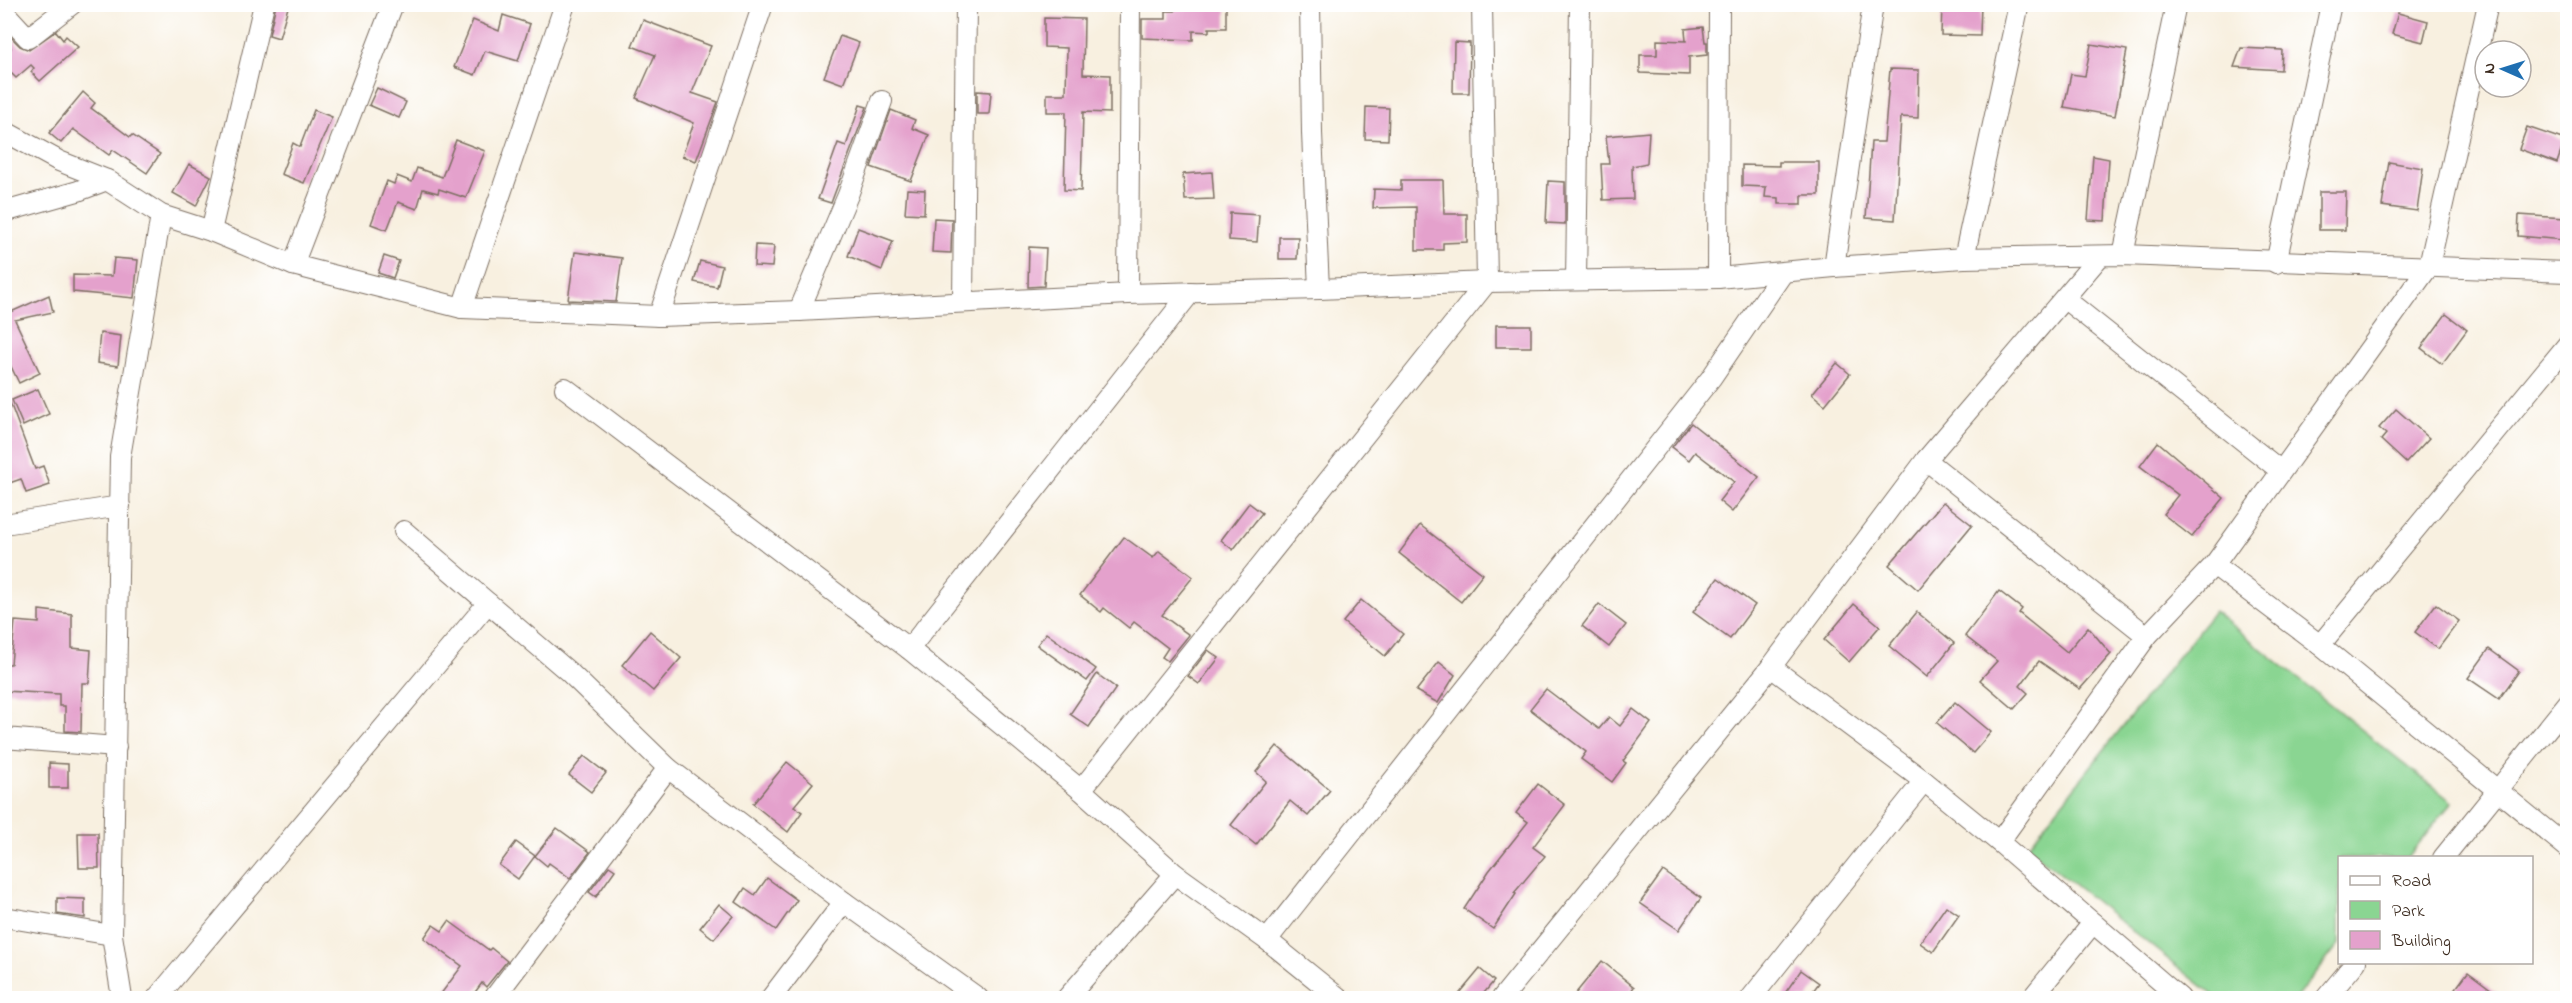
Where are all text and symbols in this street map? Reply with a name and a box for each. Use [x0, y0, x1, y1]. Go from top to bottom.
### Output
north arrow [2473, 39, 2533, 99]
text: N [2478, 62, 2502, 74]
legend [2338, 856, 2533, 964]
text: Road [2392, 869, 2431, 895]
text: Park [2392, 899, 2425, 925]
text: Building [2391, 929, 2451, 956]

